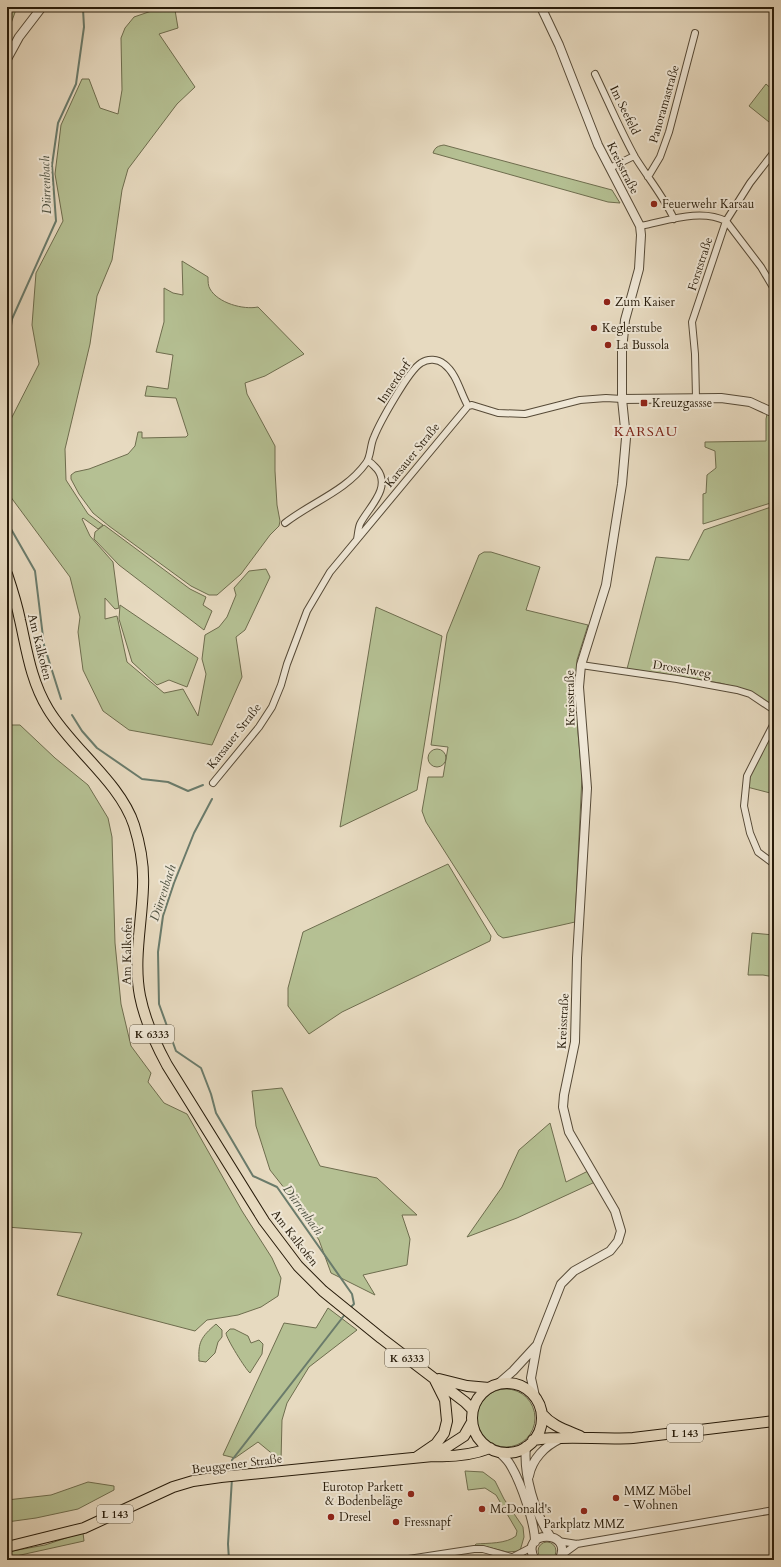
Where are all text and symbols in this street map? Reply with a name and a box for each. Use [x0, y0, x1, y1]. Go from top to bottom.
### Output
street label: Panoramastraße [645, 63, 683, 145]
street label: Im Seefeld [606, 83, 644, 138]
street label: Kreisstraße [603, 139, 643, 197]
water label: Dürrenbach [36, 155, 56, 215]
place label: Feuerwehr Karsau [662, 196, 755, 212]
marker: Feuerwehr Karsau [649, 199, 659, 209]
street label: Forststraße [684, 235, 716, 293]
place label: Zum Kaiser [615, 294, 675, 310]
marker: Zum Kaiser [602, 297, 612, 307]
place label: Keglerstube [602, 320, 662, 336]
marker: Keglerstube [589, 323, 599, 333]
place label: La Bussola [616, 337, 670, 353]
marker: La Bussola [603, 340, 613, 350]
street label: Innerdorf [374, 355, 415, 407]
place label: Kreuzgassse [652, 395, 712, 411]
marker: Kreuzgassse [639, 398, 649, 408]
street label: Karsauer Straße [381, 419, 443, 491]
district label: KARSAU [614, 422, 678, 441]
street label: Am Kalkofen [24, 612, 56, 682]
street label: Drosselweg [652, 656, 713, 682]
street label: Kreisstraße [562, 670, 578, 726]
street label: Karsauer Straße [203, 700, 265, 772]
water label: Dürrenbach [145, 862, 181, 924]
street label: Am Kalkofen [118, 917, 136, 985]
street label: Kreisstraße [554, 993, 572, 1049]
road number: K 6333 [130, 1025, 174, 1043]
water label: Dürrenbach [279, 1181, 328, 1240]
street label: Am Kalkofen [268, 1206, 322, 1270]
road number: K 6333 [385, 1349, 429, 1367]
road number: L 143 [667, 1424, 703, 1442]
street label: Beuggener Straße [191, 1451, 283, 1477]
place label: Eurotop Parkett & Bodenbeläge [322, 1479, 403, 1509]
place label: MMZ Möbel - Wohnen [624, 1483, 691, 1513]
marker: Eurotop Parkett & Bodenbeläge [406, 1489, 416, 1499]
marker: MMZ Möbel - Wohnen [611, 1493, 621, 1503]
place label: McDonald's [490, 1501, 551, 1517]
marker: McDonald's [477, 1504, 487, 1514]
road number: L 143 [97, 1505, 133, 1523]
marker: Parkplatz MMZ [579, 1506, 589, 1516]
place label: Dresel [339, 1509, 371, 1525]
marker: Dresel [326, 1512, 336, 1522]
place label: Fressnapf [404, 1514, 453, 1530]
place label: Parkplatz MMZ [543, 1516, 625, 1532]
marker: Fressnapf [391, 1517, 401, 1527]

